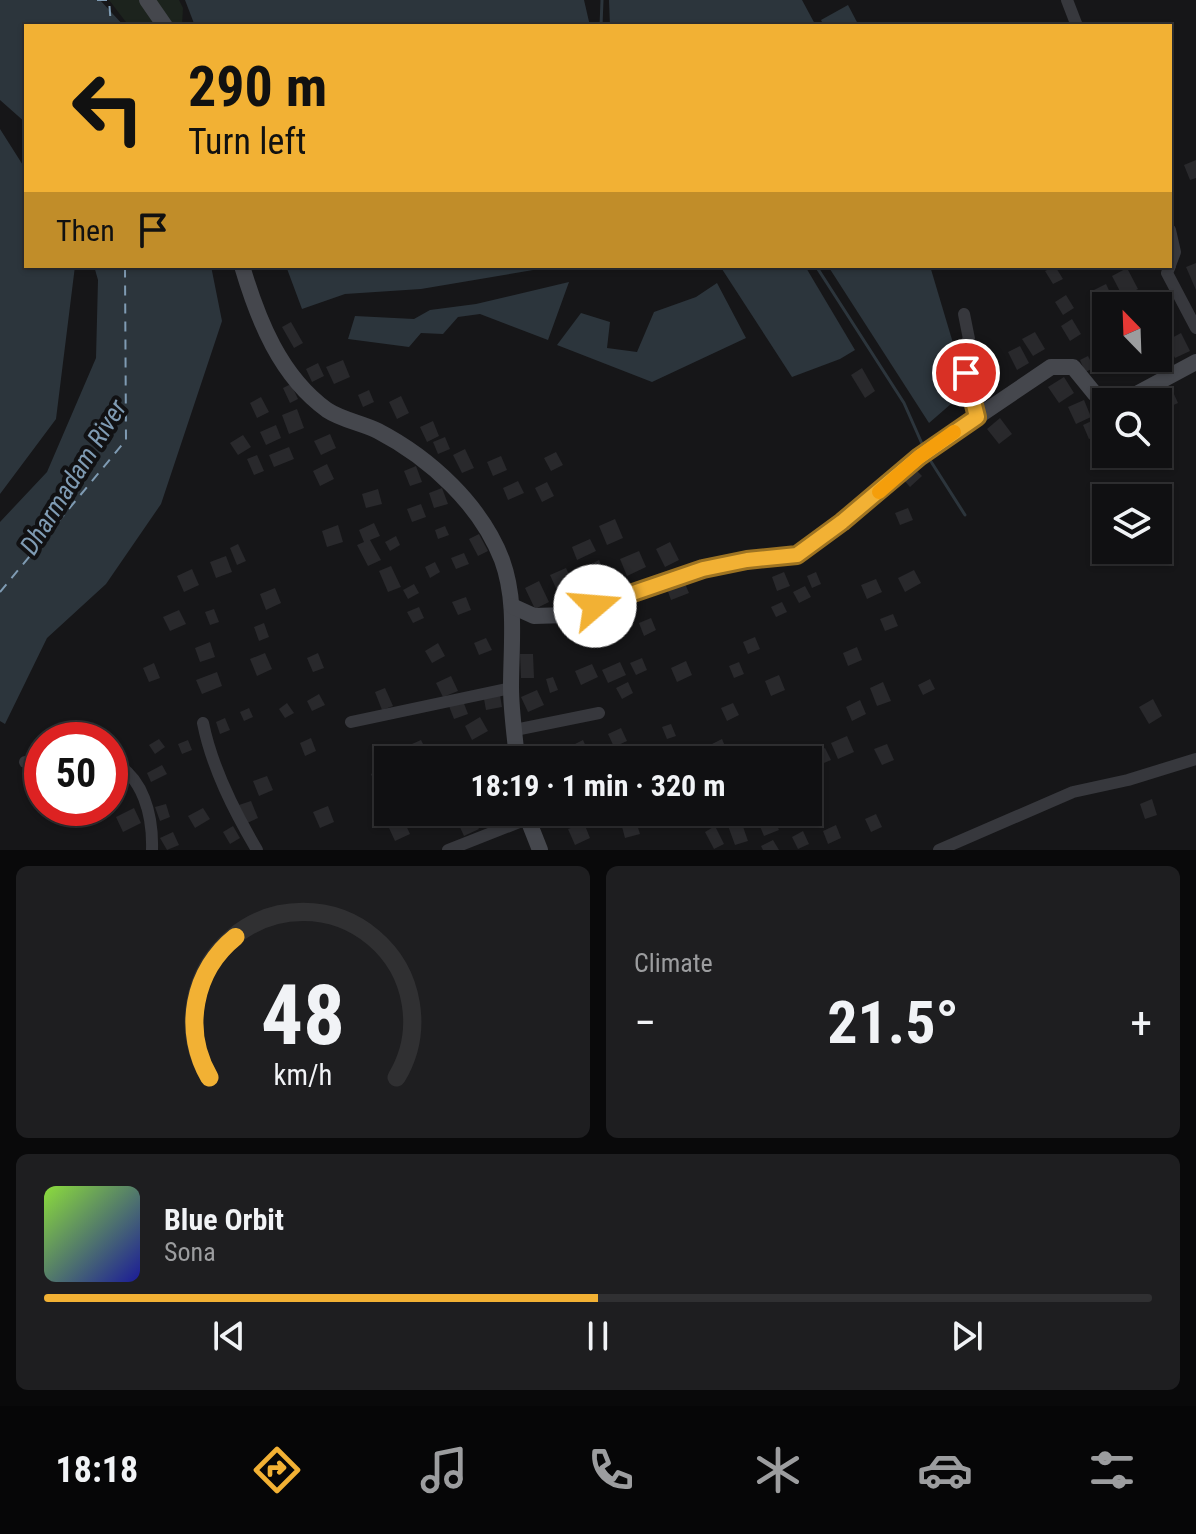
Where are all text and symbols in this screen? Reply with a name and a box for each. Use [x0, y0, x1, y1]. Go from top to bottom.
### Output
text: 290 m [188, 54, 327, 120]
icon: left [56, 56, 160, 160]
text: Turn left [188, 121, 306, 163]
icon: arrive [131, 208, 175, 252]
text: Then [56, 213, 115, 248]
north arrow [1092, 292, 1172, 372]
map controls [1092, 292, 1172, 564]
pin [932, 339, 1000, 407]
icon: arrive [944, 351, 988, 395]
button: search [1092, 388, 1172, 468]
water label: Dharmadam River [14, 393, 133, 560]
button: layers [1092, 484, 1172, 564]
position arrow [553, 564, 637, 648]
speed limit sign: 50 [24, 722, 128, 826]
text: 18:19 · 1 min · 320 m [471, 768, 725, 803]
text: Climate [634, 948, 713, 978]
text: 48 [261, 967, 345, 1064]
text: 21.5° [827, 987, 959, 1058]
text: − [634, 997, 656, 1049]
text: + [1130, 997, 1152, 1049]
text: km/h [274, 1058, 332, 1092]
text: Blue Orbit [164, 1202, 284, 1237]
text: Sona [164, 1237, 216, 1267]
icon: previous [207, 1314, 251, 1358]
icon: pause [576, 1314, 620, 1358]
icon: next [945, 1314, 989, 1358]
icon: directions [249, 1442, 305, 1498]
icon: music [416, 1442, 472, 1498]
icon: phone [583, 1442, 639, 1498]
icon: climate [750, 1442, 806, 1498]
icon: car [917, 1442, 973, 1498]
icon: filters [1084, 1442, 1140, 1498]
text: 18:18 [56, 1449, 138, 1491]

